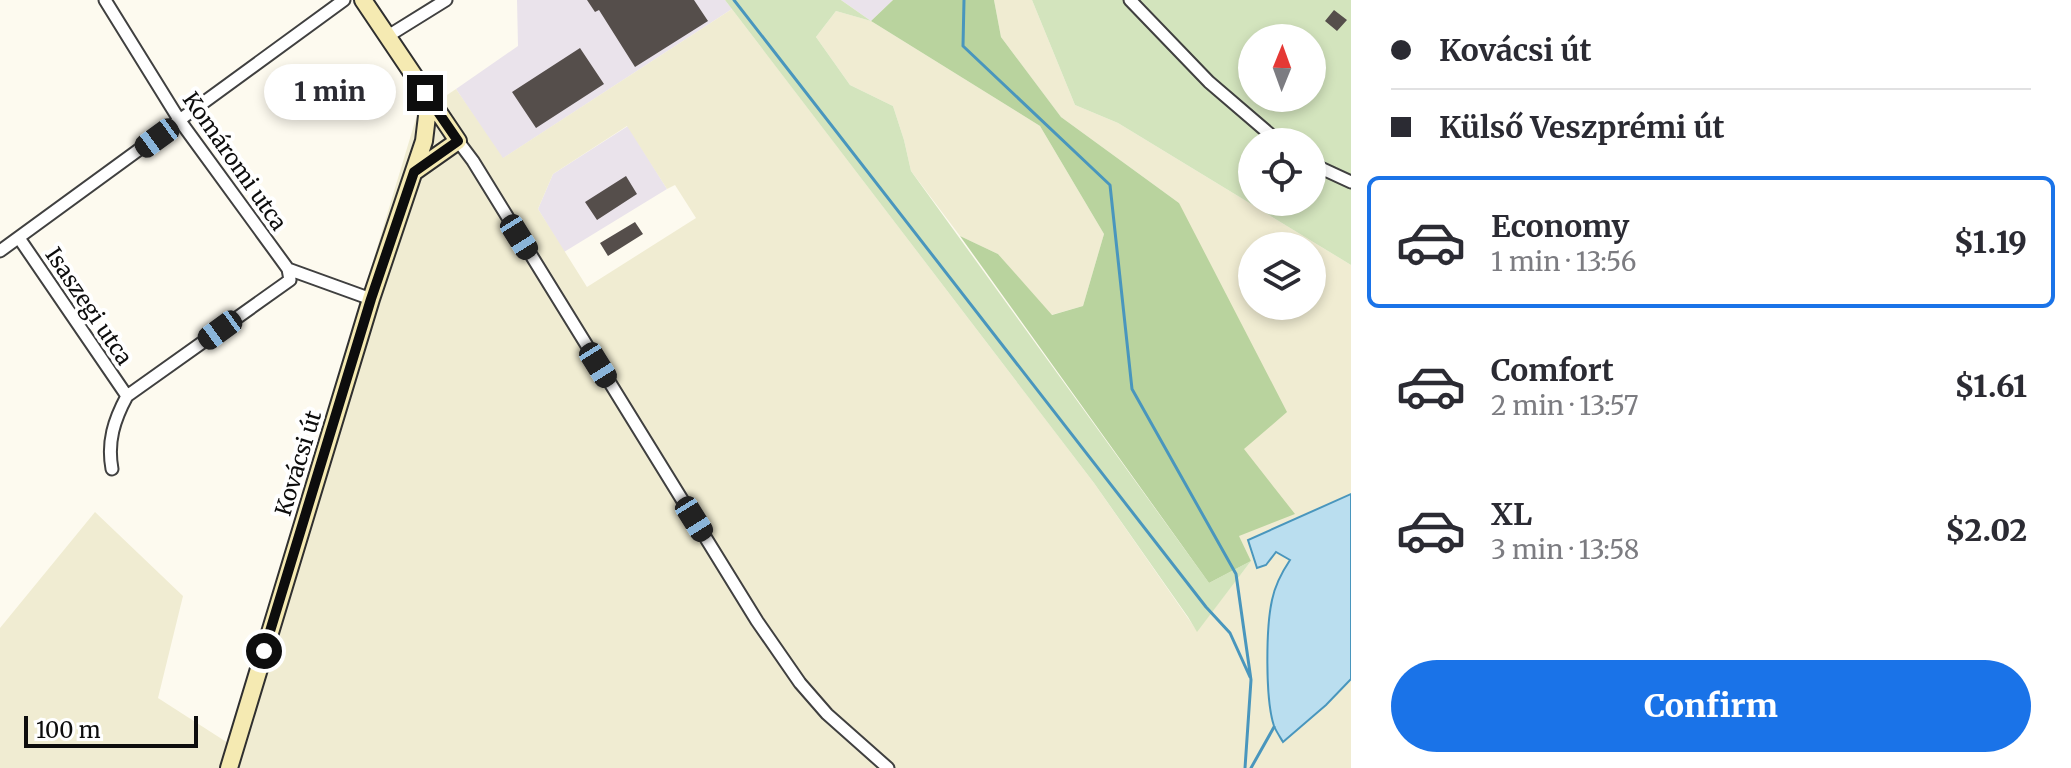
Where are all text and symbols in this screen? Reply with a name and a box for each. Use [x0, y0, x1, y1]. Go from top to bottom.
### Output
north arrow [1238, 24, 1326, 112]
map controls [1238, 24, 1326, 320]
text: Kovácsi út [1439, 31, 1592, 69]
callout: 1 min [265, 65, 397, 121]
text: 1 min [294, 75, 366, 108]
route end [407, 75, 443, 111]
street label: Komáromi utca [177, 86, 293, 236]
text: Külső Veszprémi út [1439, 108, 1724, 146]
car [131, 114, 183, 162]
button: locate [1238, 128, 1326, 216]
icon: car [1395, 206, 1467, 278]
text: Economy [1491, 207, 1629, 245]
car [496, 210, 542, 264]
text: $1.19 [1954, 223, 2027, 261]
button: layers [1238, 232, 1326, 320]
street label: Isaszegi utca [39, 242, 139, 370]
text: 1 min · 13:56 [1491, 245, 1637, 278]
car [194, 306, 246, 354]
car [575, 338, 621, 392]
icon: car [1395, 350, 1467, 422]
text: Comfort [1491, 351, 1614, 389]
text: $1.61 [1954, 367, 2027, 405]
text: 2 min · 13:57 [1491, 389, 1639, 422]
street label: Kovácsi út [269, 407, 327, 519]
car [671, 492, 717, 546]
icon: car [1395, 494, 1467, 566]
text: XL [1491, 495, 1532, 533]
text: $2.02 [1945, 511, 2027, 549]
text: 3 min · 13:58 [1491, 533, 1639, 566]
route start [246, 633, 282, 669]
button: Confirm [1391, 660, 2031, 752]
scale bar [24, 712, 198, 748]
text: 100 m [36, 716, 101, 744]

